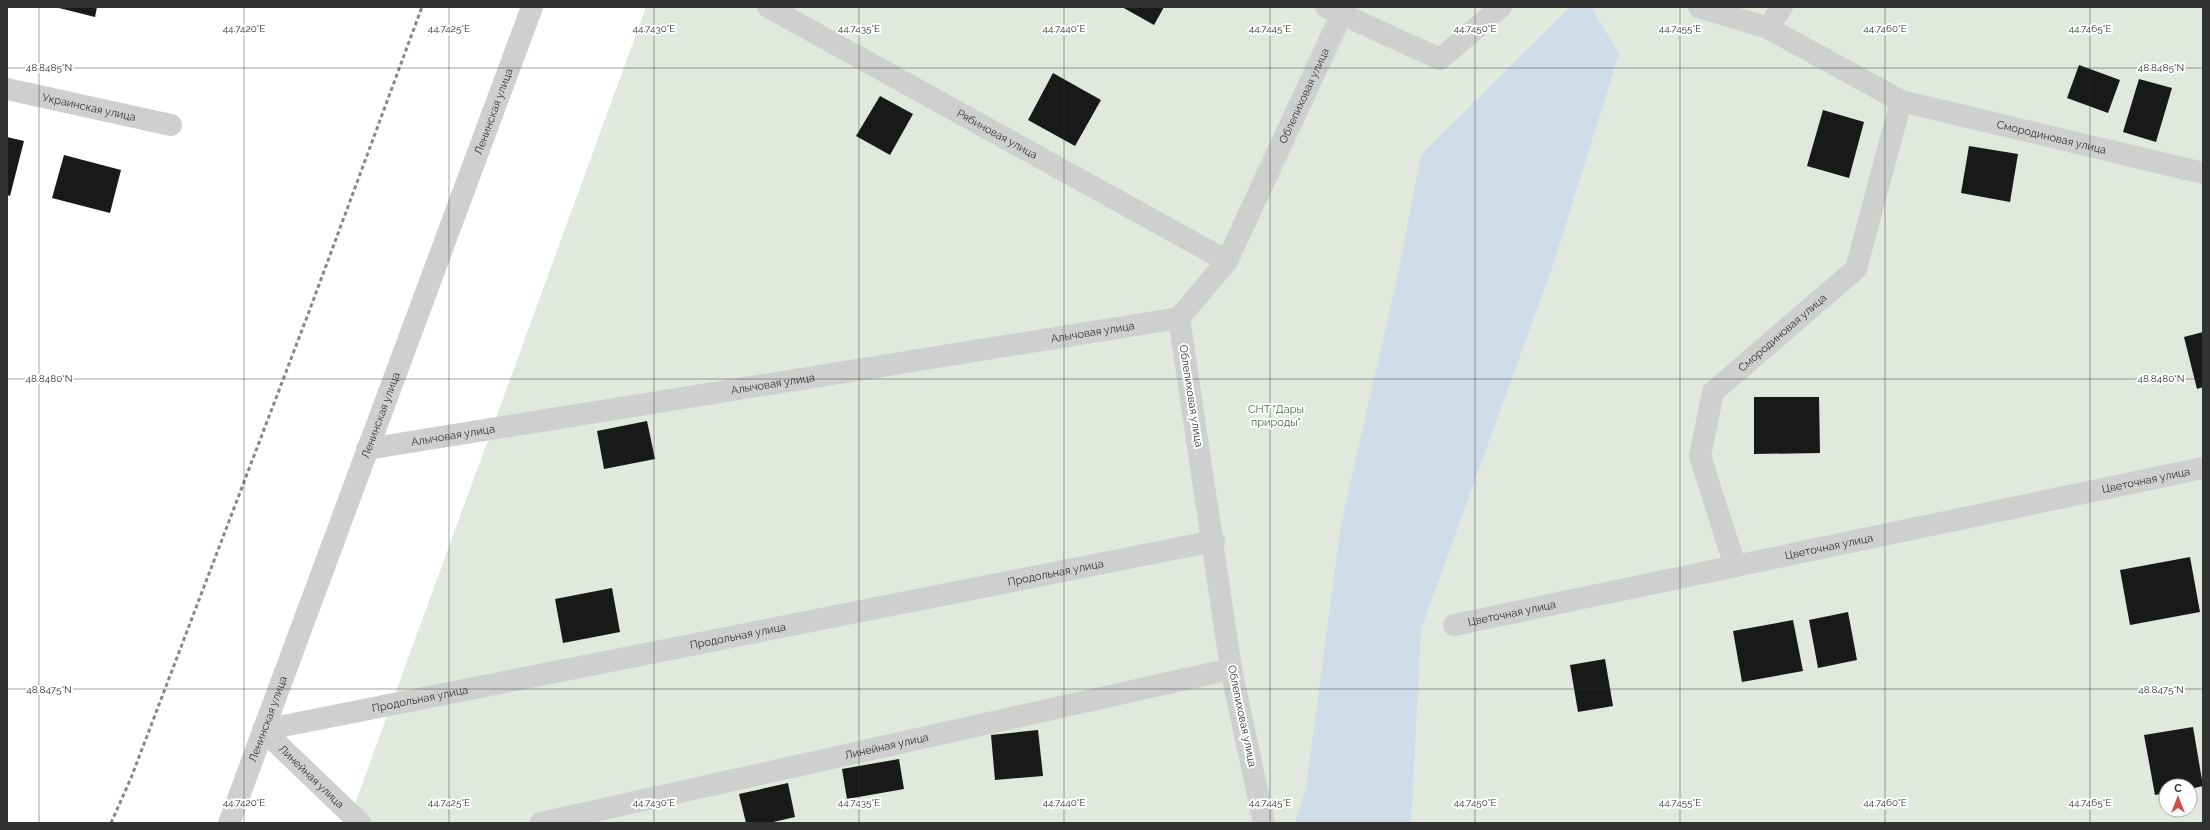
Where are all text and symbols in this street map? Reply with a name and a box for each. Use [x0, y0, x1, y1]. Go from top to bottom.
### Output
text: 44.7420°E [223, 23, 265, 34]
text: 44.7425°E [428, 23, 470, 34]
text: 44.7430°E [633, 23, 675, 34]
text: 44.7435°E [838, 23, 880, 34]
text: 44.7440°E [1043, 23, 1085, 34]
text: 44.7445°E [1249, 23, 1291, 34]
text: 44.7450°E [1454, 23, 1496, 34]
text: 44.7455°E [1659, 23, 1701, 34]
text: 44.7460°E [1863, 23, 1907, 34]
text: 44.7465°E [2068, 23, 2112, 34]
street label: Облепиховая улица [1276, 46, 1332, 146]
text: 48.8485°N [26, 62, 72, 73]
text: 48.8485°N [2138, 62, 2184, 73]
street label: Ленинская улица [471, 67, 515, 156]
street label: Украинская улица [41, 90, 137, 124]
street label: Рябиновая улица [955, 106, 1040, 161]
street label: Смородиновая улица [1995, 118, 2108, 156]
street label: Смородиновая улица [1735, 291, 1829, 374]
street label: Алычовая улица [1050, 319, 1135, 345]
street label: Облепиховая улица [1176, 344, 1206, 448]
street label: Ленинская улица [358, 370, 402, 460]
street label: Алычовая улица [730, 370, 816, 397]
text: 48.8480°N [26, 373, 72, 384]
text: 48.8480°N [2138, 373, 2184, 384]
park label: СНТ "Дары природы" [1248, 403, 1304, 429]
street label: Алычовая улица [410, 422, 496, 448]
street label: Цветочная улица [2101, 464, 2191, 496]
street label: Цветочная улица [1784, 531, 1874, 562]
street label: Продольная улица [1006, 557, 1105, 588]
street label: Цветочная улица [1467, 597, 1557, 628]
street label: Продольная улица [689, 620, 787, 652]
street label: Облепиховая улица [1225, 664, 1259, 768]
street label: Ленинская улица [246, 674, 290, 764]
street label: Продольная улица [371, 683, 469, 715]
text: 48.8475°N [26, 684, 72, 695]
text: 48.8475°N [2138, 684, 2184, 695]
street label: Линейная улица [843, 730, 930, 762]
street label: Линейная улица [276, 742, 347, 811]
north arrow [2158, 778, 2198, 818]
text: С [2174, 782, 2182, 795]
text: 44.7420°E [223, 797, 265, 808]
text: 44.7425°E [428, 797, 470, 808]
text: 44.7430°E [633, 797, 675, 808]
text: 44.7435°E [838, 797, 880, 808]
text: 44.7440°E [1043, 797, 1085, 808]
text: 44.7445°E [1249, 797, 1291, 808]
text: 44.7450°E [1454, 797, 1496, 808]
text: 44.7455°E [1659, 797, 1701, 808]
text: 44.7460°E [1863, 797, 1907, 808]
text: 44.7465°E [2068, 797, 2112, 808]

